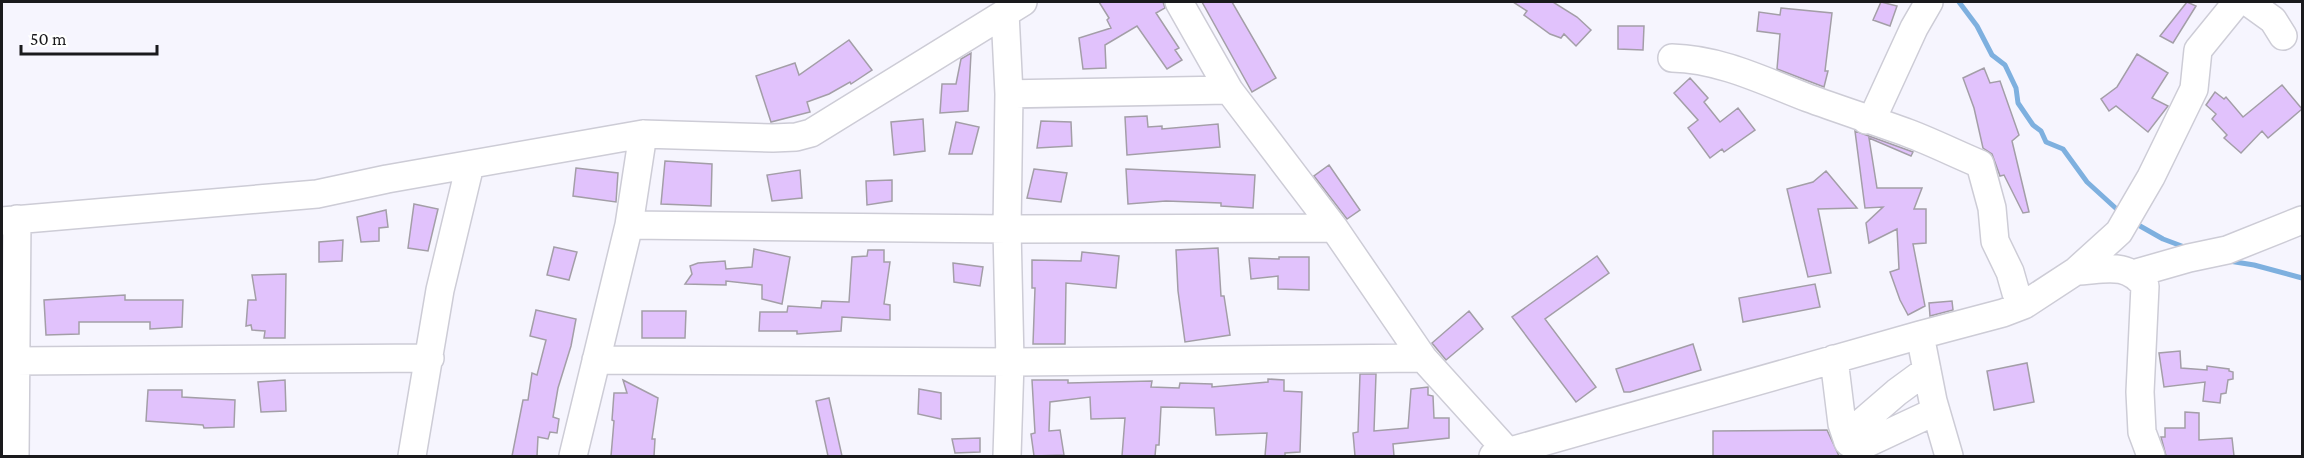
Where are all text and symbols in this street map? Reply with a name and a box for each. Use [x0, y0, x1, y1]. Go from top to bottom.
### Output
scale bar [21, 18, 158, 56]
text: 50 m [30, 29, 67, 49]

